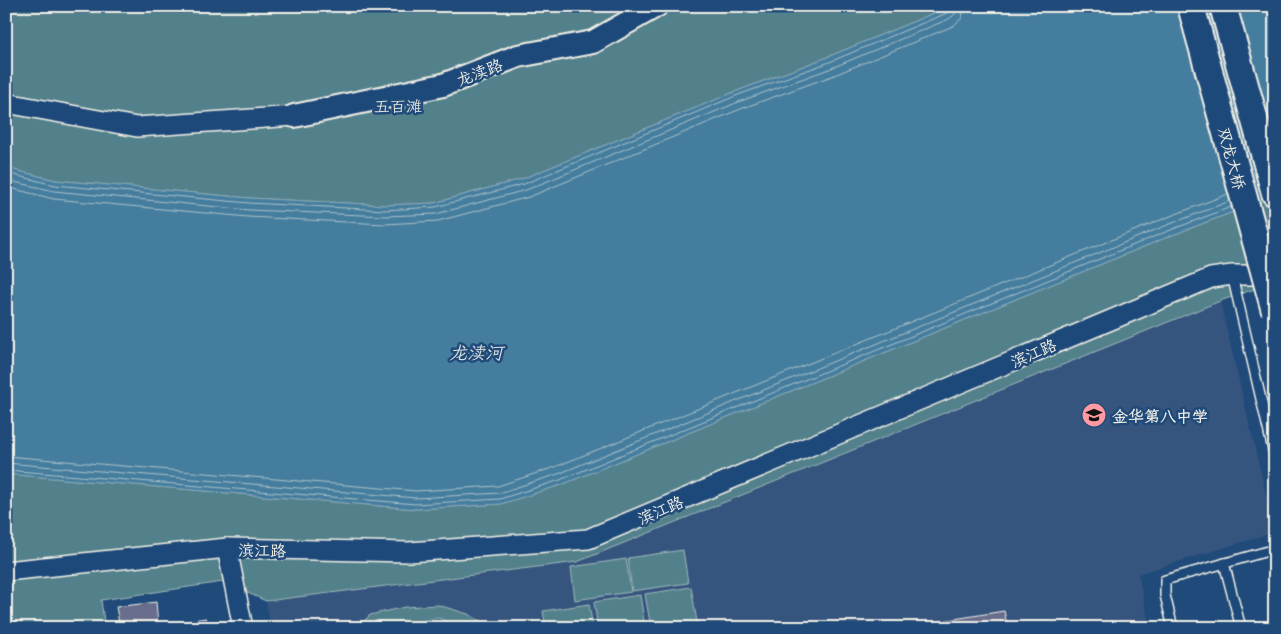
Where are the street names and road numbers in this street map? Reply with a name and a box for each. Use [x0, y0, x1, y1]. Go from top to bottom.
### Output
street label: 龙渎路 [452, 51, 506, 91]
street label: 双龙大桥 [1213, 124, 1253, 192]
street label: 滨江路 [1006, 332, 1060, 372]
street label: 滨江路 [633, 489, 687, 529]
street label: 滨江路 [238, 537, 286, 561]

